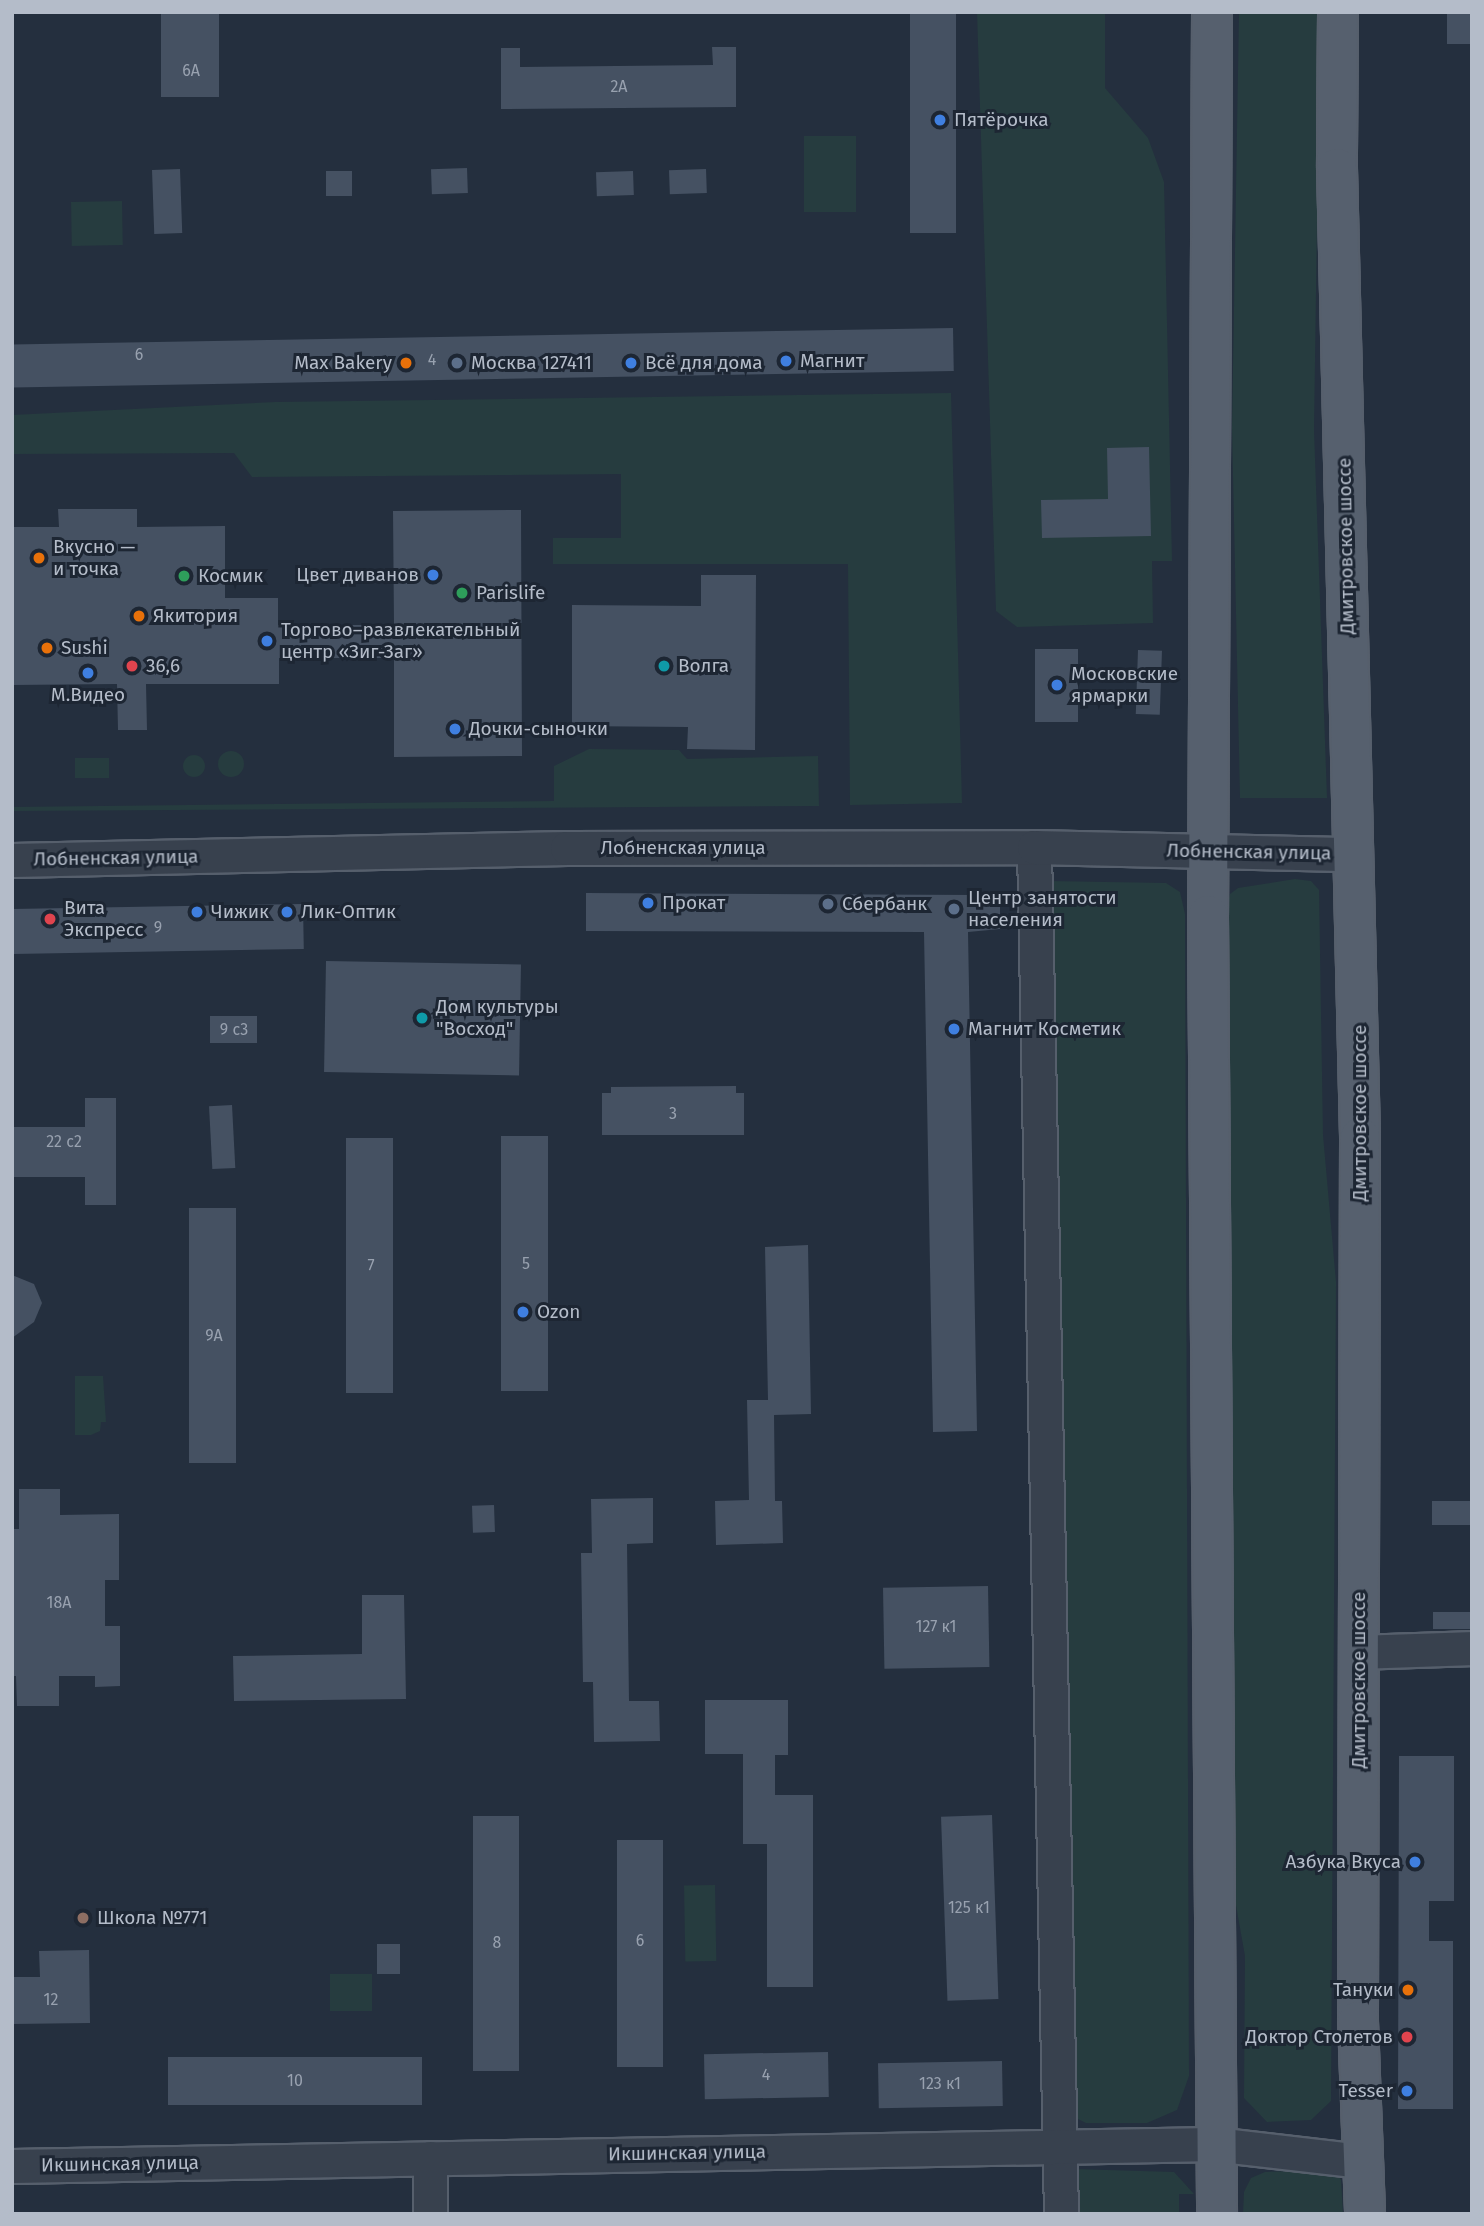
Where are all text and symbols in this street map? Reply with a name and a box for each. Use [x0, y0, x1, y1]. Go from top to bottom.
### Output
house number: 6А [182, 61, 200, 81]
house number: 2А [610, 77, 628, 97]
place label: Пятёрочка [954, 109, 1049, 131]
marker: Пятёрочка [932, 112, 948, 128]
house number: 6 [135, 345, 143, 365]
house number: 4 [428, 350, 436, 370]
place label: Магнит [800, 350, 865, 372]
place label: Max Bakery [294, 352, 392, 374]
place label: Москва 127411 [471, 352, 592, 374]
place label: Всё для дома [645, 352, 763, 374]
marker: Магнит [778, 353, 794, 369]
marker: Max Bakery [398, 355, 414, 371]
marker: Москва 127411 [449, 355, 465, 371]
marker: Всё для дома [623, 355, 639, 371]
street label: Дмитровское шоссе [1333, 457, 1359, 635]
place label: Вкусно — и точка [53, 536, 135, 580]
marker: Вкусно — и точка [31, 550, 47, 566]
place label: Цвет диванов [296, 564, 419, 586]
place label: Космик [198, 565, 263, 587]
marker: Цвет диванов [425, 567, 441, 583]
marker: Космик [176, 568, 192, 584]
place label: Parislife [476, 582, 545, 604]
marker: Parislife [454, 585, 470, 601]
place label: Якитория [153, 605, 238, 627]
marker: Якитория [131, 608, 147, 624]
place label: Торгово–развлекательный центр «Зиг-Заг» [281, 619, 520, 663]
marker: Торгово–развлекательный центр «Зиг-Заг» [259, 633, 275, 649]
place label: Sushi [61, 637, 108, 659]
marker: Sushi [39, 640, 55, 656]
place label: 36,6 [146, 655, 180, 677]
place label: Волга [678, 655, 729, 677]
marker: 36,6 [124, 658, 140, 674]
marker: Волга [656, 658, 672, 674]
place label: Московские ярмарки [1071, 663, 1178, 707]
marker: М.Видео [80, 665, 96, 681]
marker: Московские ярмарки [1049, 677, 1065, 693]
place label: М.Видео [51, 684, 125, 706]
place label: Дочки-сыночки [469, 718, 608, 740]
marker: Дочки-сыночки [447, 721, 463, 737]
street label: Лобненская улица [601, 837, 765, 859]
street label: Лобненская улица [1166, 839, 1332, 865]
street label: Лобненская улица [33, 845, 199, 871]
place label: Центр занятости населения [968, 887, 1117, 931]
place label: Прокат [662, 892, 725, 914]
place label: Сбербанк [842, 893, 927, 915]
marker: Прокат [640, 895, 656, 911]
marker: Сбербанк [820, 896, 836, 912]
place label: Вита Экспресс [64, 897, 144, 941]
place label: Чижик [211, 901, 269, 923]
place label: Лик-Оптик [301, 901, 396, 923]
marker: Центр занятости населения [946, 901, 962, 917]
marker: Чижик [189, 904, 205, 920]
marker: Лик-Оптик [279, 904, 295, 920]
marker: Вита Экспресс [42, 911, 58, 927]
house number: 9 [154, 918, 162, 938]
place label: Дом культуры "Восход" [436, 996, 559, 1040]
marker: Дом культуры "Восход" [414, 1010, 430, 1026]
place label: Магнит Косметик [968, 1018, 1121, 1040]
house number: 9 с3 [220, 1020, 248, 1040]
marker: Магнит Косметик [946, 1021, 962, 1037]
street label: Дмитровское шоссе [1349, 1025, 1371, 1201]
house number: 3 [669, 1104, 677, 1124]
house number: 22 с2 [46, 1132, 82, 1152]
house number: 5 [522, 1254, 530, 1274]
house number: 7 [367, 1256, 375, 1276]
place label: Ozon [537, 1301, 580, 1323]
marker: Ozon [515, 1304, 531, 1320]
house number: 9А [205, 1326, 223, 1346]
street label: Дмитровское шоссе [1348, 1592, 1370, 1768]
house number: 18А [47, 1593, 71, 1613]
house number: 127 к1 [915, 1617, 957, 1637]
place label: Азбука Вкуса [1285, 1851, 1401, 1873]
marker: Азбука Вкуса [1407, 1854, 1423, 1870]
house number: 125 к1 [948, 1898, 990, 1918]
place label: Школа №771 [97, 1907, 207, 1929]
marker: Школа №771 [75, 1910, 91, 1926]
house number: 6 [636, 1931, 644, 1951]
house number: 8 [493, 1933, 501, 1953]
place label: Тануки [1333, 1979, 1394, 2001]
marker: Тануки [1400, 1982, 1416, 1998]
house number: 12 [44, 1990, 58, 2010]
place label: Доктор Столетов [1246, 2026, 1393, 2048]
marker: Доктор Столетов [1399, 2029, 1415, 2045]
house number: 4 [762, 2065, 770, 2085]
house number: 10 [287, 2071, 303, 2091]
house number: 123 к1 [919, 2074, 961, 2094]
place label: Tesser [1339, 2080, 1393, 2102]
marker: Tesser [1399, 2083, 1415, 2099]
street label: Икшинская улица [608, 2140, 766, 2166]
street label: Икшинская улица [41, 2151, 199, 2177]

